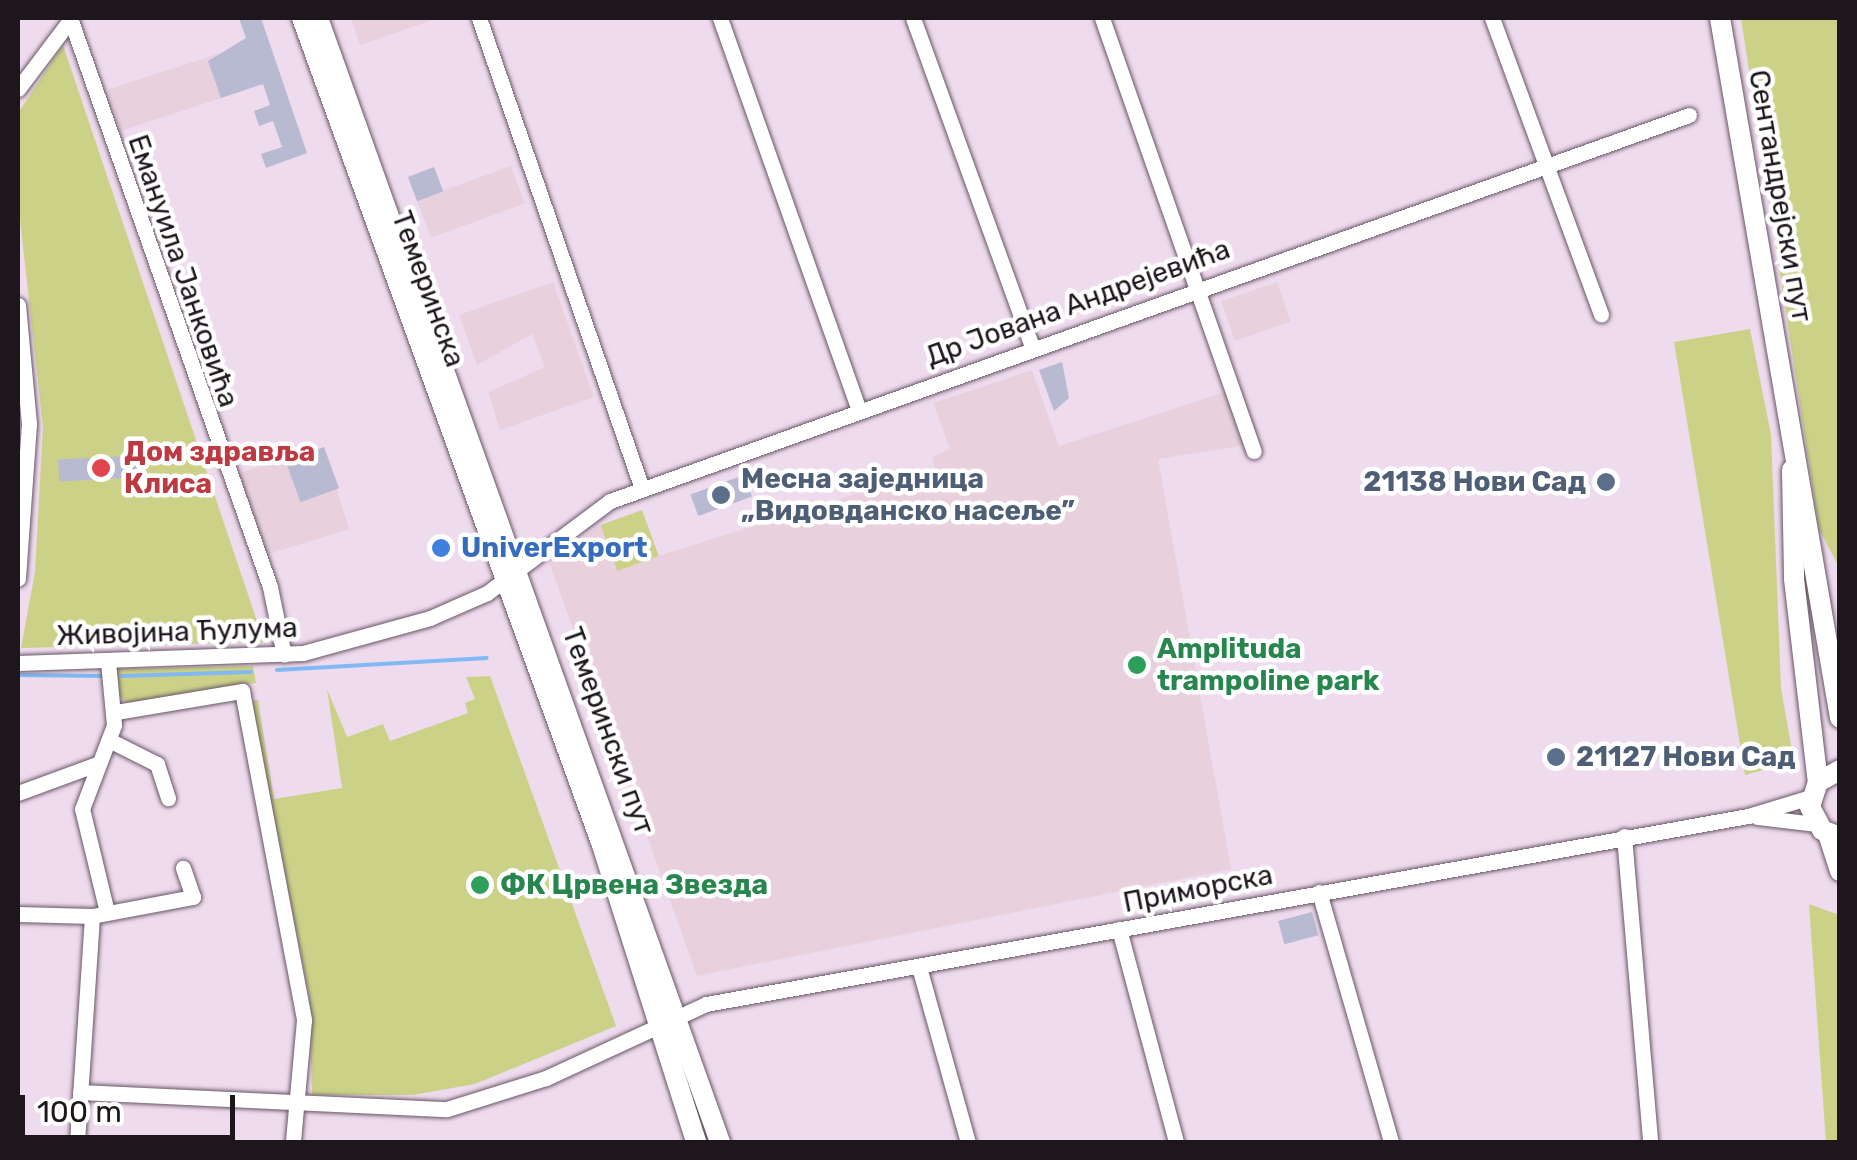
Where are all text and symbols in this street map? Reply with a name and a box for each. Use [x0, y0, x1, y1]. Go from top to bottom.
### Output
street label: Сентандрејски пут [1741, 67, 1819, 325]
street label: Емануила Јанковића [121, 130, 245, 412]
street label: Темеринска [384, 206, 472, 372]
street label: Др Јована Андрејевића [921, 232, 1235, 374]
place label: Дом здравља Клиса [124, 435, 315, 501]
marker: Дом здравља Клиса [88, 455, 114, 481]
place label: Месна заједница „Видовданско насеље” [741, 462, 1075, 528]
place label: 21138 Нови Сад [1363, 465, 1586, 499]
marker: 21138 Нови Сад [1595, 471, 1617, 493]
marker: Месна заједница „Видовданско насеље” [710, 484, 732, 506]
place label: UniverExport [461, 531, 648, 565]
marker: UniverExport [430, 537, 452, 559]
street label: Живојина Ћулума [56, 611, 298, 653]
street label: Темерински пут [555, 623, 661, 839]
place label: Amplituda trampoline park [1157, 632, 1379, 698]
marker: Amplituda trampoline park [1126, 654, 1148, 676]
place label: 21127 Нови Сад [1576, 740, 1796, 774]
marker: 21127 Нови Сад [1545, 746, 1567, 768]
street label: Приморска [1120, 858, 1276, 920]
place label: ФК Црвена Звезда [500, 868, 768, 902]
marker: ФК Црвена Звезда [469, 874, 491, 896]
scale bar [25, 1075, 240, 1137]
text: 100 m [37, 1094, 122, 1130]

